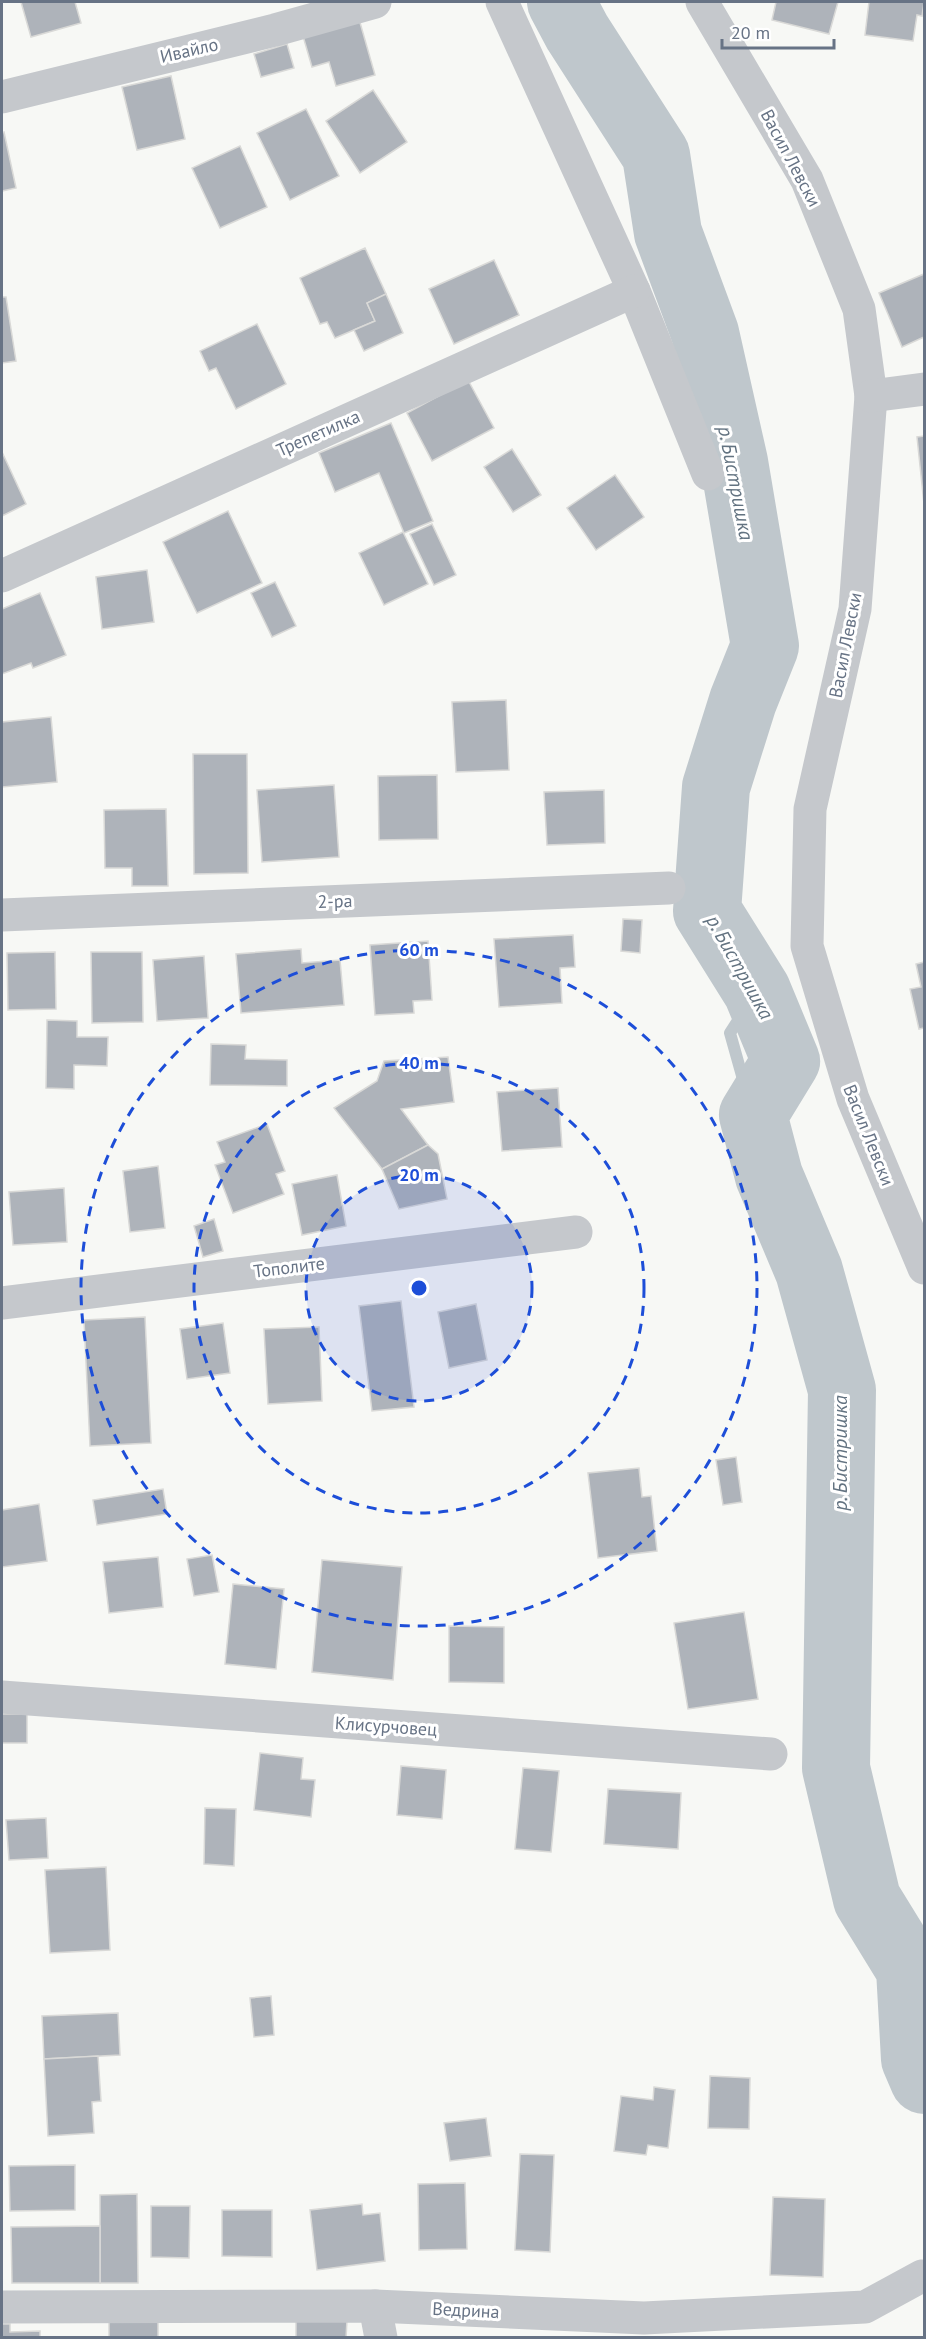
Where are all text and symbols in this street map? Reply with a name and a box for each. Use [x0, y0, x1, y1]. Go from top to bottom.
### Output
scale bar [722, 12, 834, 50]
text: 20 m [731, 21, 770, 44]
street label: Ивайло [158, 32, 220, 68]
street label: Васил Левски [756, 105, 826, 211]
street label: Трепетилка [273, 404, 363, 462]
water label: р. Бистришка [712, 423, 760, 543]
street label: Васил Левски [824, 590, 866, 700]
street label: 2-ра [317, 889, 353, 913]
water label: р. Бистришка [700, 909, 780, 1024]
text: 60 m [399, 938, 439, 961]
text: 40 m [399, 1051, 439, 1074]
street label: Васил Левски [838, 1081, 900, 1189]
text: 20 m [399, 1163, 439, 1186]
street label: Тополите [252, 1251, 326, 1283]
centre of rings [409, 1278, 429, 1298]
water label: р. Бистришка [827, 1395, 853, 1512]
street label: Клисурчовец [334, 1711, 438, 1741]
street label: Ведрина [432, 2297, 500, 2323]

